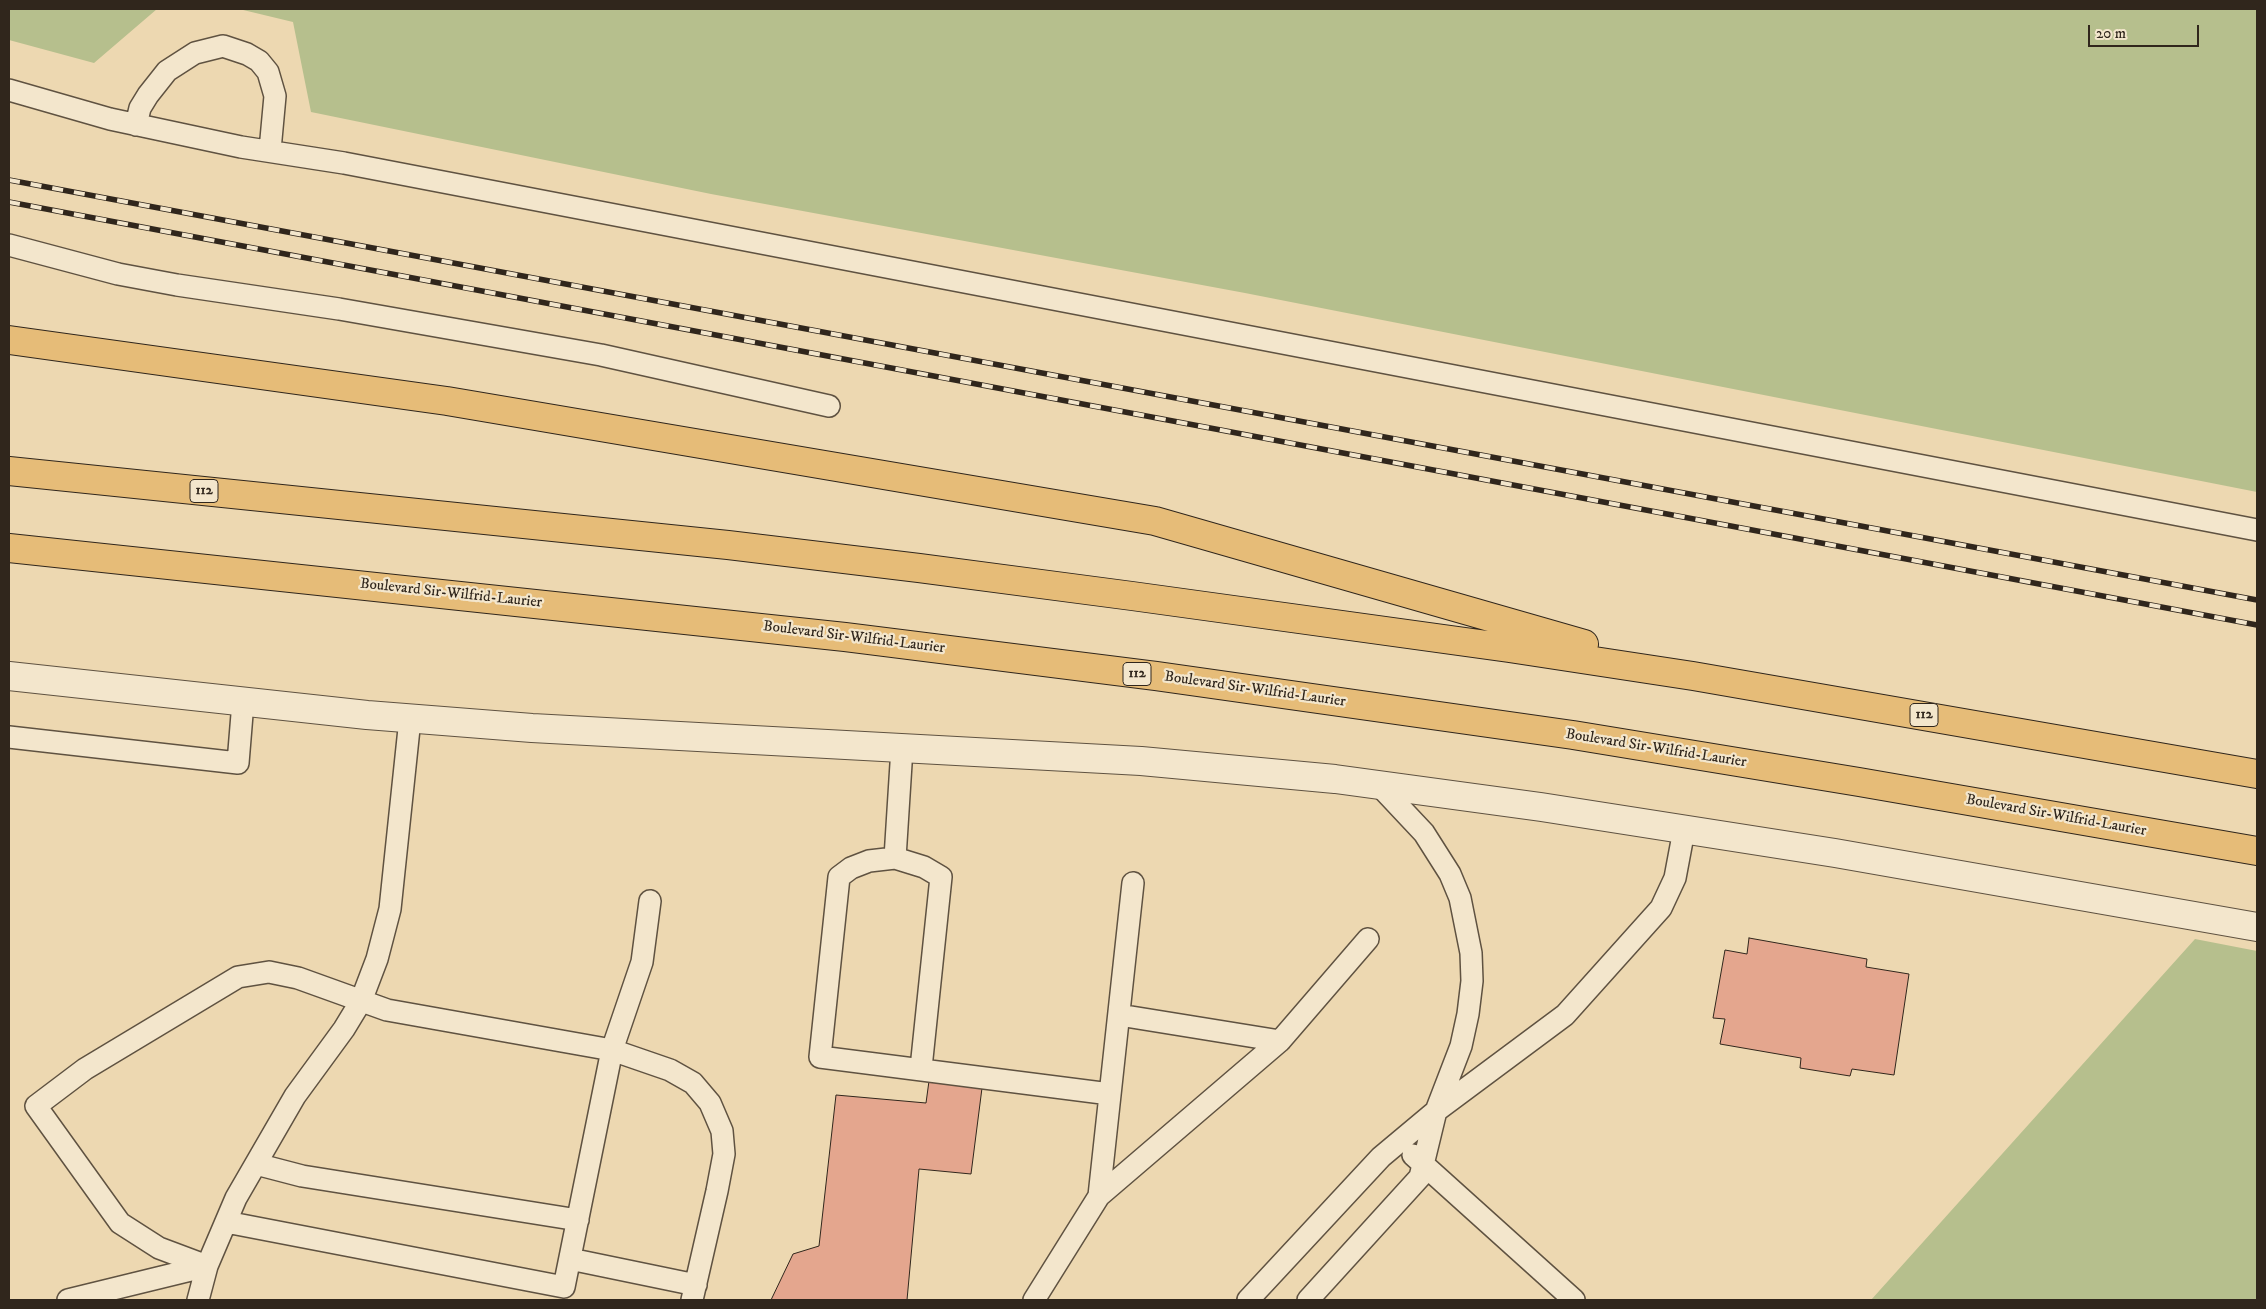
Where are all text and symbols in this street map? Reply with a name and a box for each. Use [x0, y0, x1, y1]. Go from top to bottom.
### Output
scale bar [2091, 15, 2202, 47]
text: 20 m [2096, 24, 2126, 43]
road number: 112 [190, 480, 218, 502]
street label: Boulevard Sir-Wilfrid-Laurier [359, 575, 543, 613]
street label: Boulevard Sir-Wilfrid-Laurier [762, 618, 946, 658]
road number: 112 [1123, 662, 1151, 686]
street label: Boulevard Sir-Wilfrid-Laurier [1163, 668, 1347, 712]
road number: 112 [1910, 704, 1938, 726]
street label: Boulevard Sir-Wilfrid-Laurier [1564, 726, 1748, 772]
street label: Boulevard Sir-Wilfrid-Laurier [1964, 791, 2148, 841]

